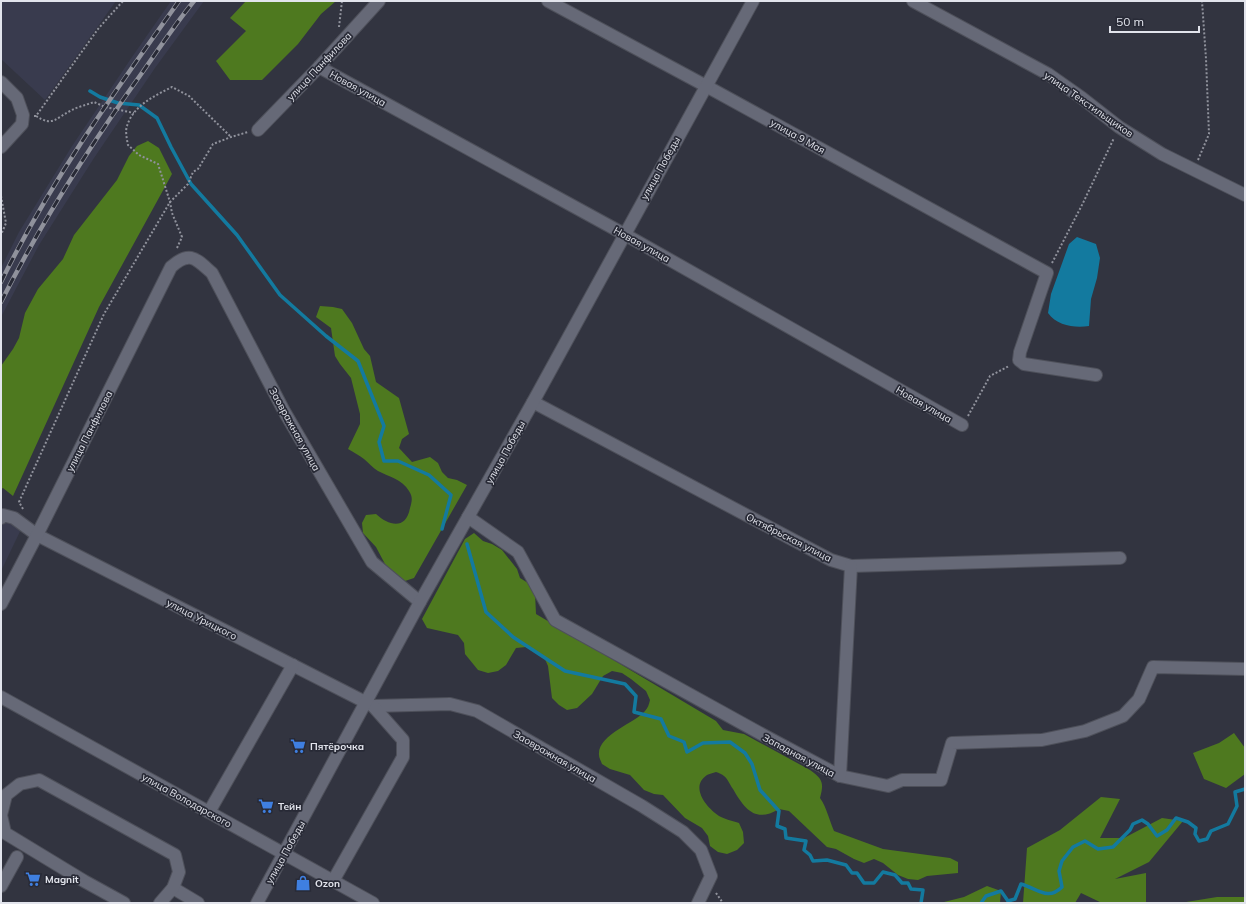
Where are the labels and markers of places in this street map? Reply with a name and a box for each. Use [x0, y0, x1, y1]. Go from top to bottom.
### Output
supermarket icon: Пятёрочка [289, 737, 307, 755]
place label: Пятёрочка [310, 740, 364, 753]
supermarket icon: Тейн [257, 797, 275, 815]
place label: Тейн [278, 800, 301, 813]
supermarket icon: Magnit [24, 870, 42, 888]
place label: Magnit [45, 873, 79, 886]
shop icon: Ozon [294, 874, 312, 892]
place label: Ozon [315, 877, 340, 890]

